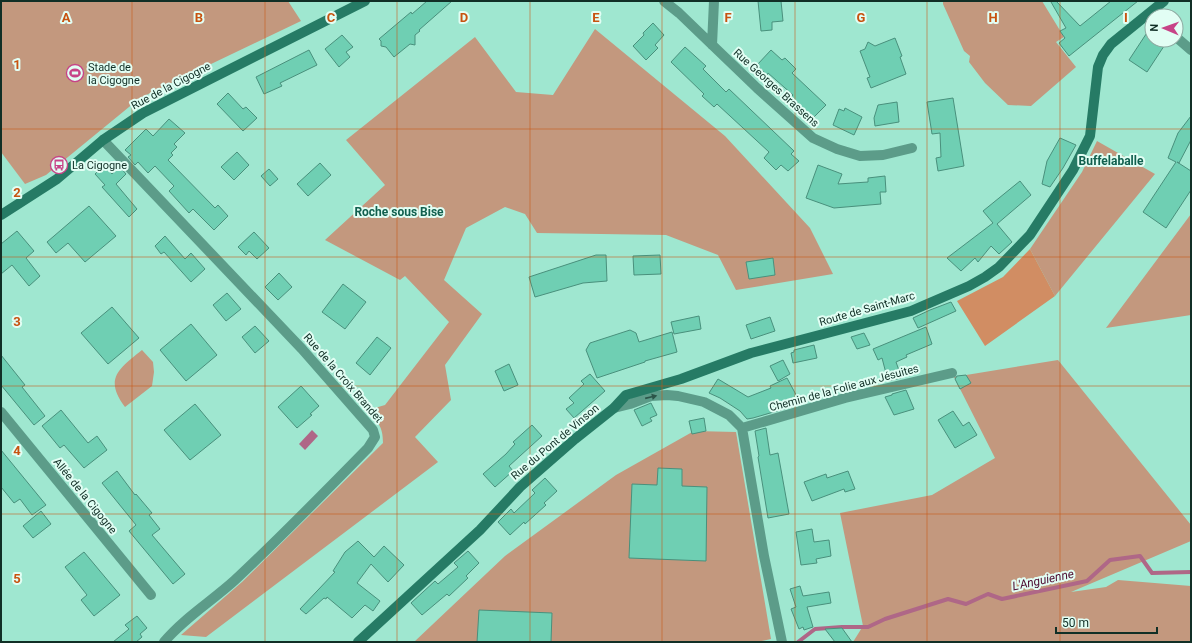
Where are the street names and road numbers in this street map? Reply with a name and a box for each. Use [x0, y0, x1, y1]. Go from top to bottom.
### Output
street label: Rue Georges Brassens [731, 46, 822, 130]
street label: Rue de la Cigogne [129, 60, 213, 112]
street label: Route de Saint-Marc [818, 289, 917, 329]
street label: Rue de la Croix Brandet [301, 331, 385, 425]
street label: Chemin de la Folie aux Jésuites [768, 362, 920, 414]
street label: Rue du Pont de Vinson [508, 402, 602, 482]
street label: Allée de la Cigogne [51, 456, 120, 537]

